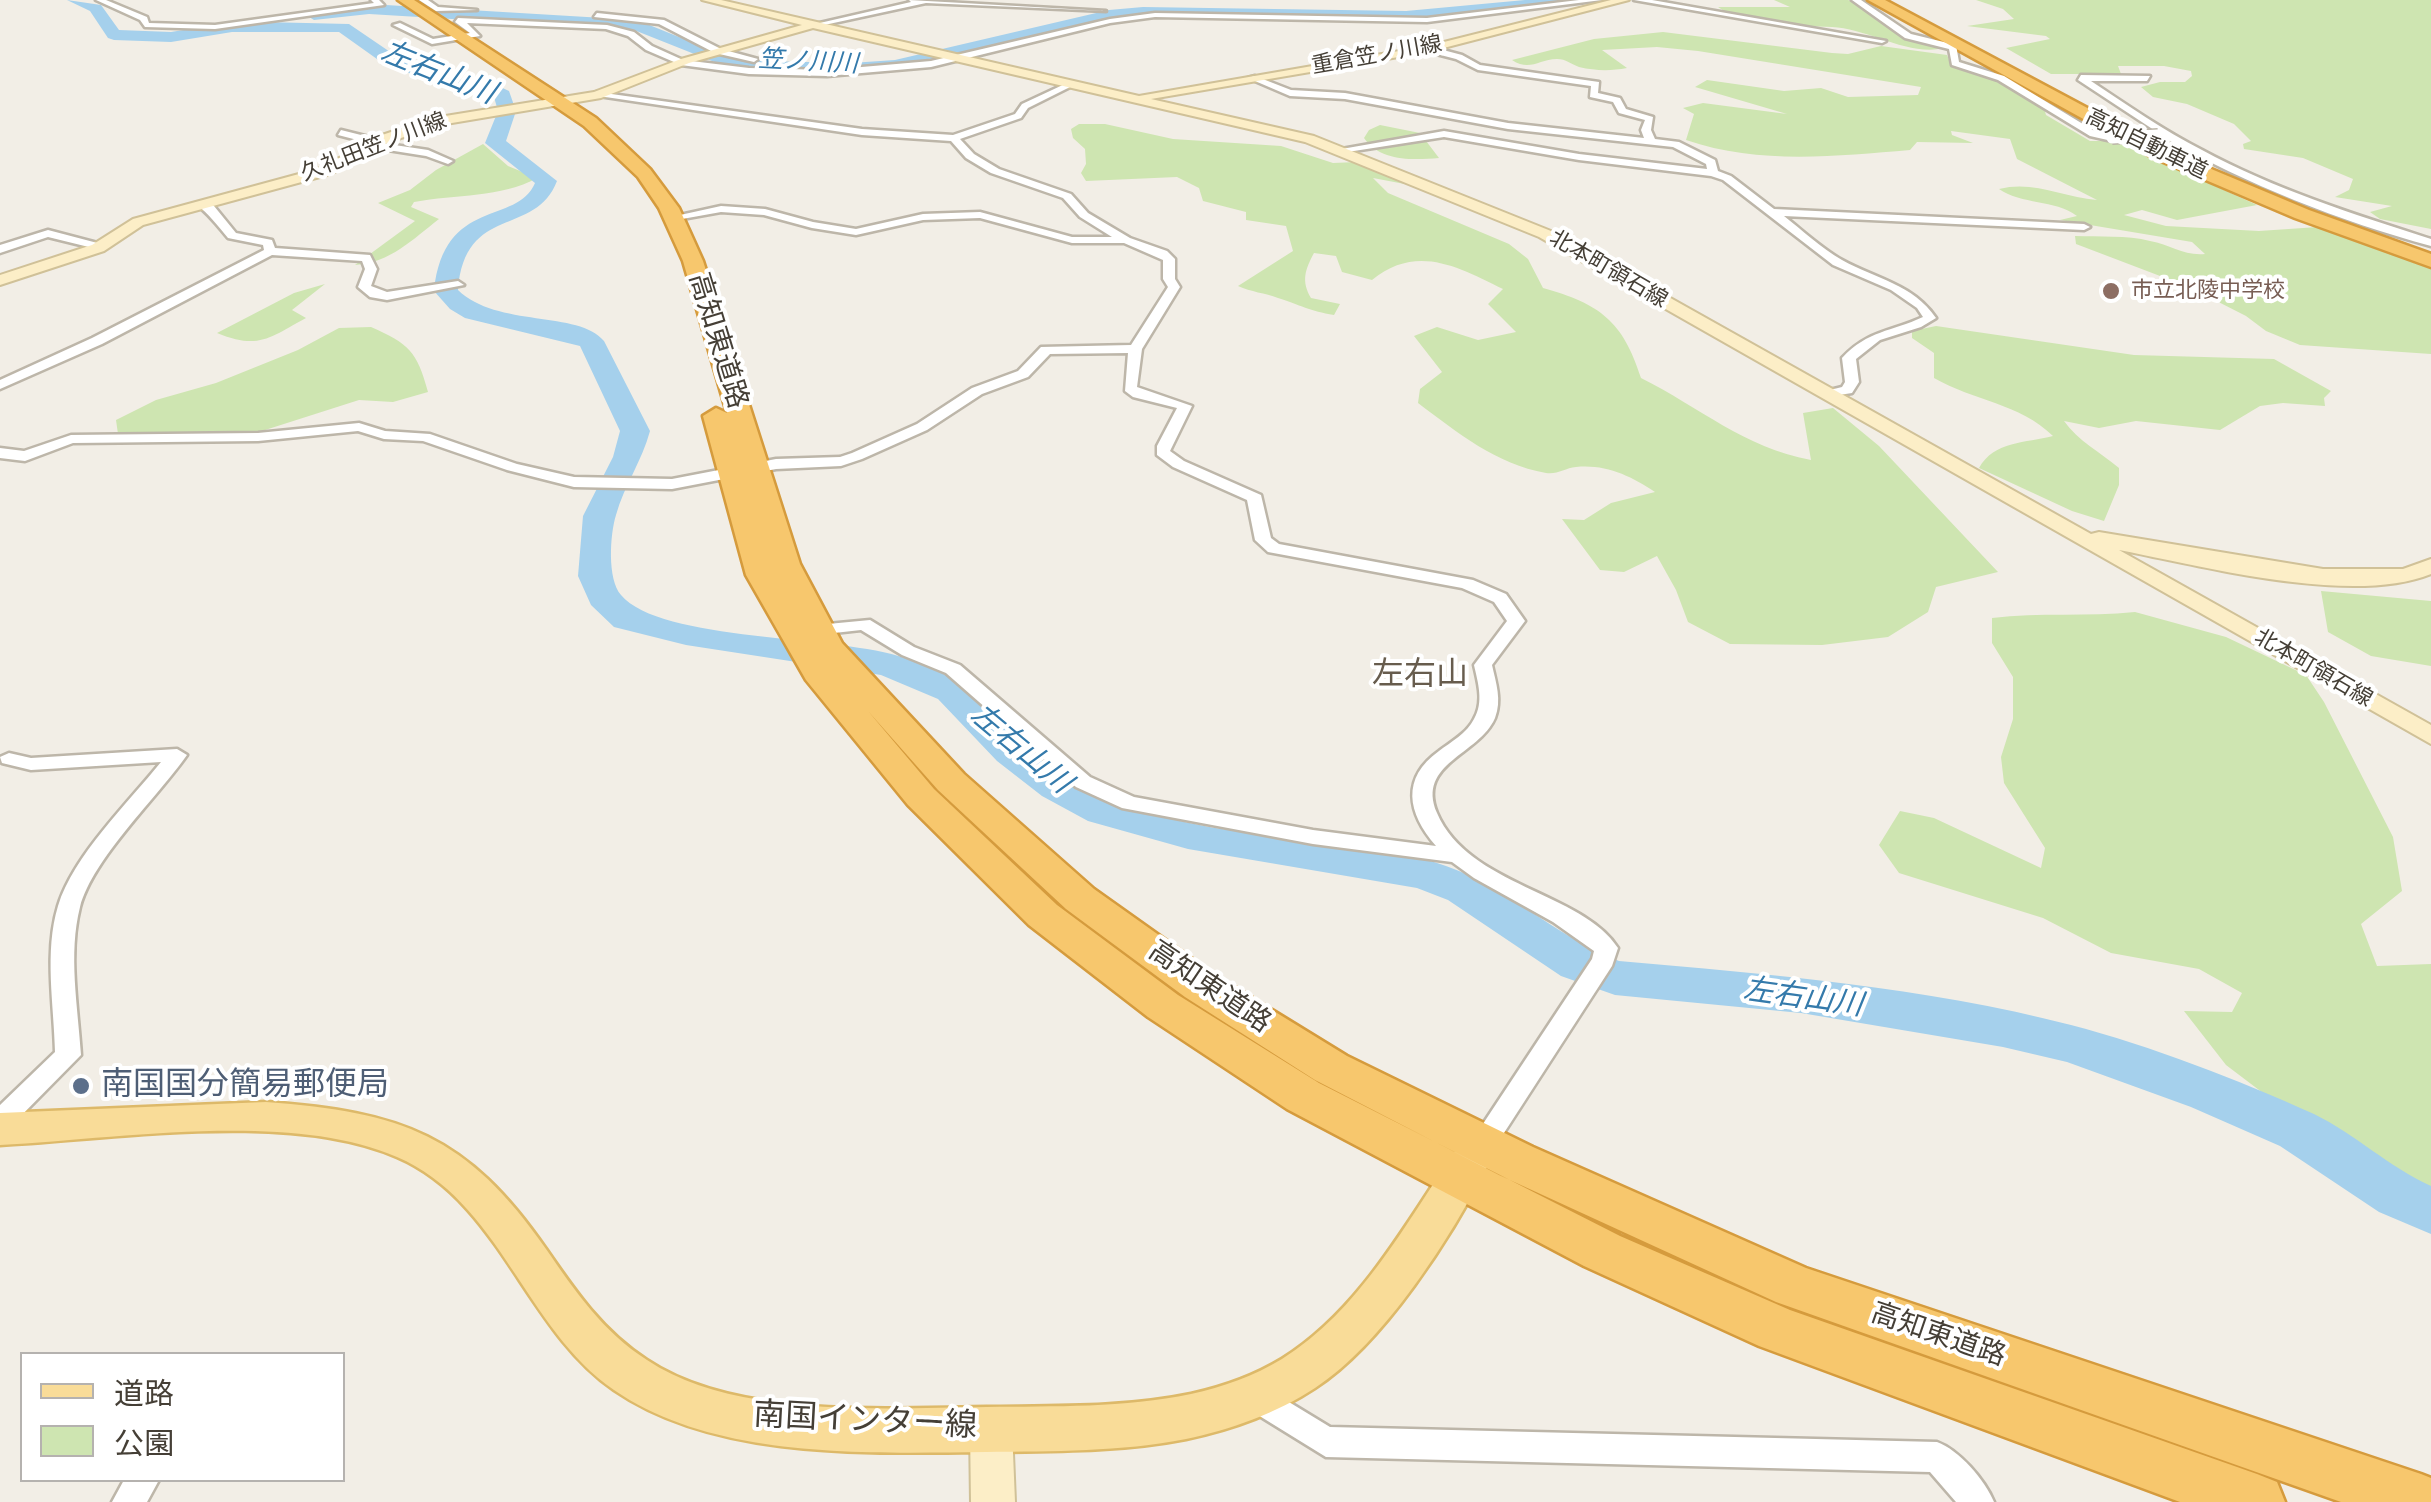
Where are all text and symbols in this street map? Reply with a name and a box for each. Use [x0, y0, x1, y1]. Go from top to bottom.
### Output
street label: 重倉笠ノ川線 [1310, 32, 1444, 80]
water label: 左右山川 [376, 35, 500, 113]
water label: 笠ノ川川 [757, 45, 859, 81]
street label: 高知自動車道 [2081, 104, 2211, 186]
street label: 久礼田笠ノ川線 [297, 108, 451, 188]
street label: 北本町領石線 [1544, 226, 1672, 314]
street label: 高知東道路 [680, 269, 754, 413]
place label: 市立北陵中学校 [2131, 278, 2285, 304]
marker: 市立北陵中学校 [2100, 280, 2122, 302]
street label: 北本町領石線 [2249, 625, 2377, 713]
district label: 左右山 [1372, 657, 1468, 695]
water label: 左右山川 [962, 698, 1078, 802]
street label: 高知東道路 [1142, 935, 1276, 1041]
water label: 左右山川 [1741, 973, 1865, 1025]
place label: 南国国分簡易郵便局 [101, 1067, 389, 1105]
marker: 南国国分簡易郵便局 [70, 1075, 92, 1097]
street label: 高知東道路 [1866, 1297, 2010, 1375]
legend [20, 1352, 345, 1482]
text: 道路 [114, 1376, 174, 1411]
street label: 南国インター線 [752, 1397, 978, 1447]
text: 公園 [114, 1426, 174, 1461]

